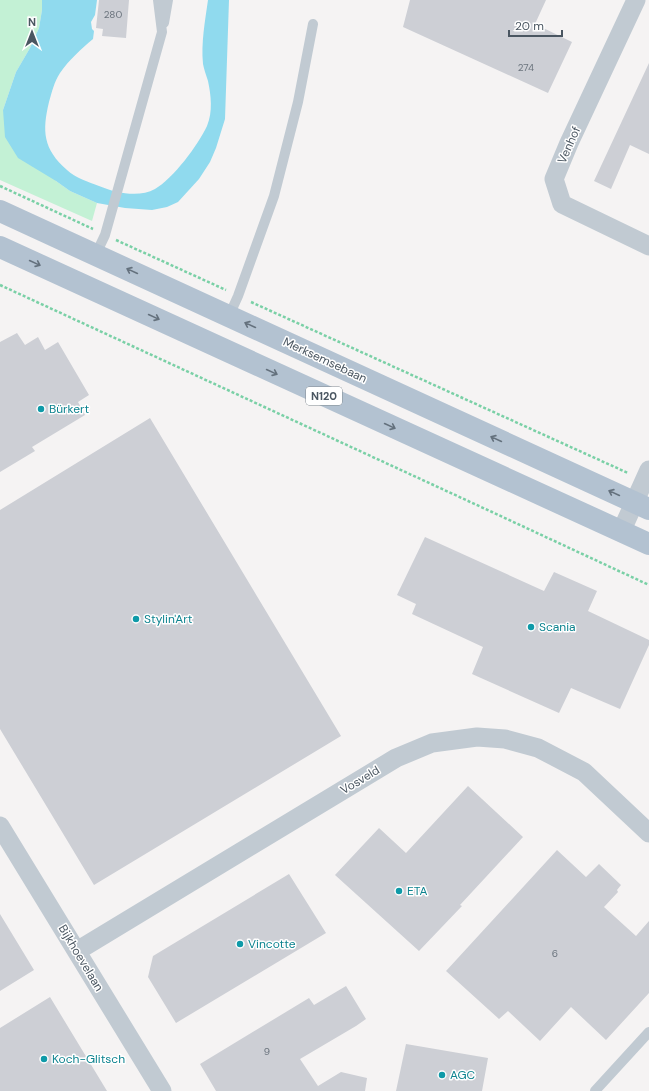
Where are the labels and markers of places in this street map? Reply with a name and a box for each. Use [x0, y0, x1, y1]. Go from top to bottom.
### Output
place label: Bürkert [49, 401, 89, 417]
marker: Bürkert [36, 404, 46, 414]
place label: Stylin'Art [144, 611, 193, 627]
marker: Stylin'Art [131, 614, 141, 624]
place label: Scania [539, 619, 576, 635]
marker: Scania [526, 622, 536, 632]
place label: ETA [407, 883, 428, 899]
marker: ETA [394, 886, 404, 896]
place label: Vincotte [248, 936, 296, 952]
marker: Vincotte [235, 939, 245, 949]
place label: Koch-Glitsch [52, 1051, 125, 1067]
marker: Koch-Glitsch [39, 1054, 49, 1064]
place label: AGC [450, 1067, 476, 1083]
marker: AGC [437, 1070, 447, 1080]

